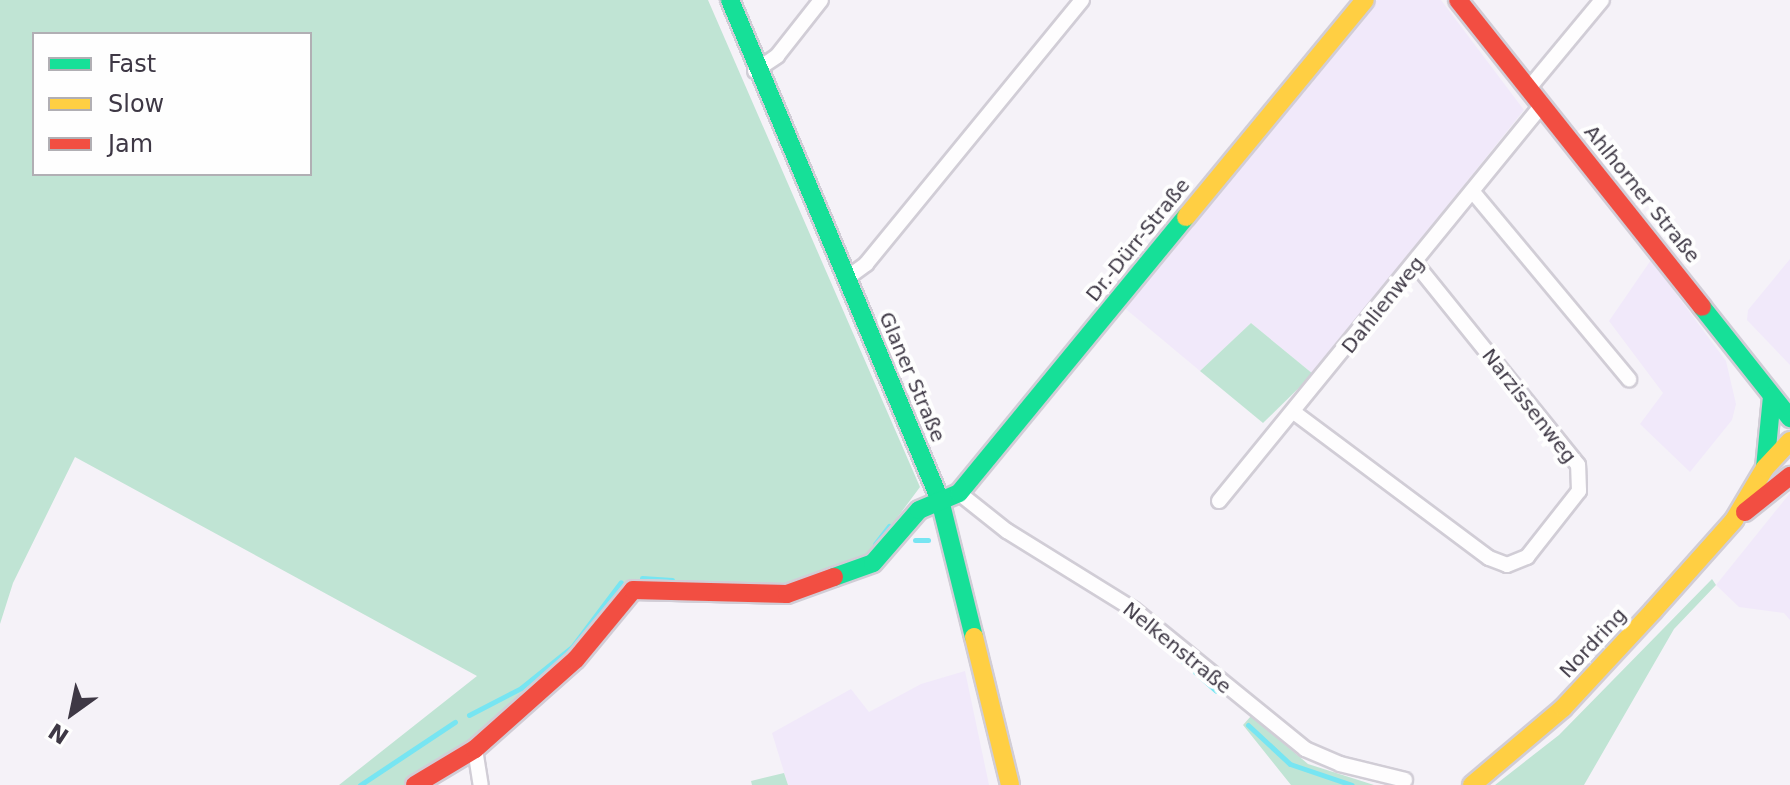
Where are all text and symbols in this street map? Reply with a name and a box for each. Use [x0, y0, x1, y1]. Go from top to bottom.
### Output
legend [32, 32, 312, 176]
text: Fast [108, 50, 156, 78]
text: Slow [108, 90, 164, 118]
street label: Ahlhorner Straße [1579, 120, 1705, 268]
text: Jam [108, 130, 153, 158]
street label: Dr.-Dürr-Straße [1081, 174, 1195, 306]
street label: Dahlienweg [1337, 252, 1429, 358]
street label: Glaner Straße [874, 308, 950, 446]
street label: Narzissenweg [1477, 344, 1581, 468]
street label: Nelkenstraße [1118, 597, 1236, 699]
street label: Nordring [1555, 603, 1631, 683]
north arrow [32, 673, 112, 753]
text: N [44, 718, 73, 749]

